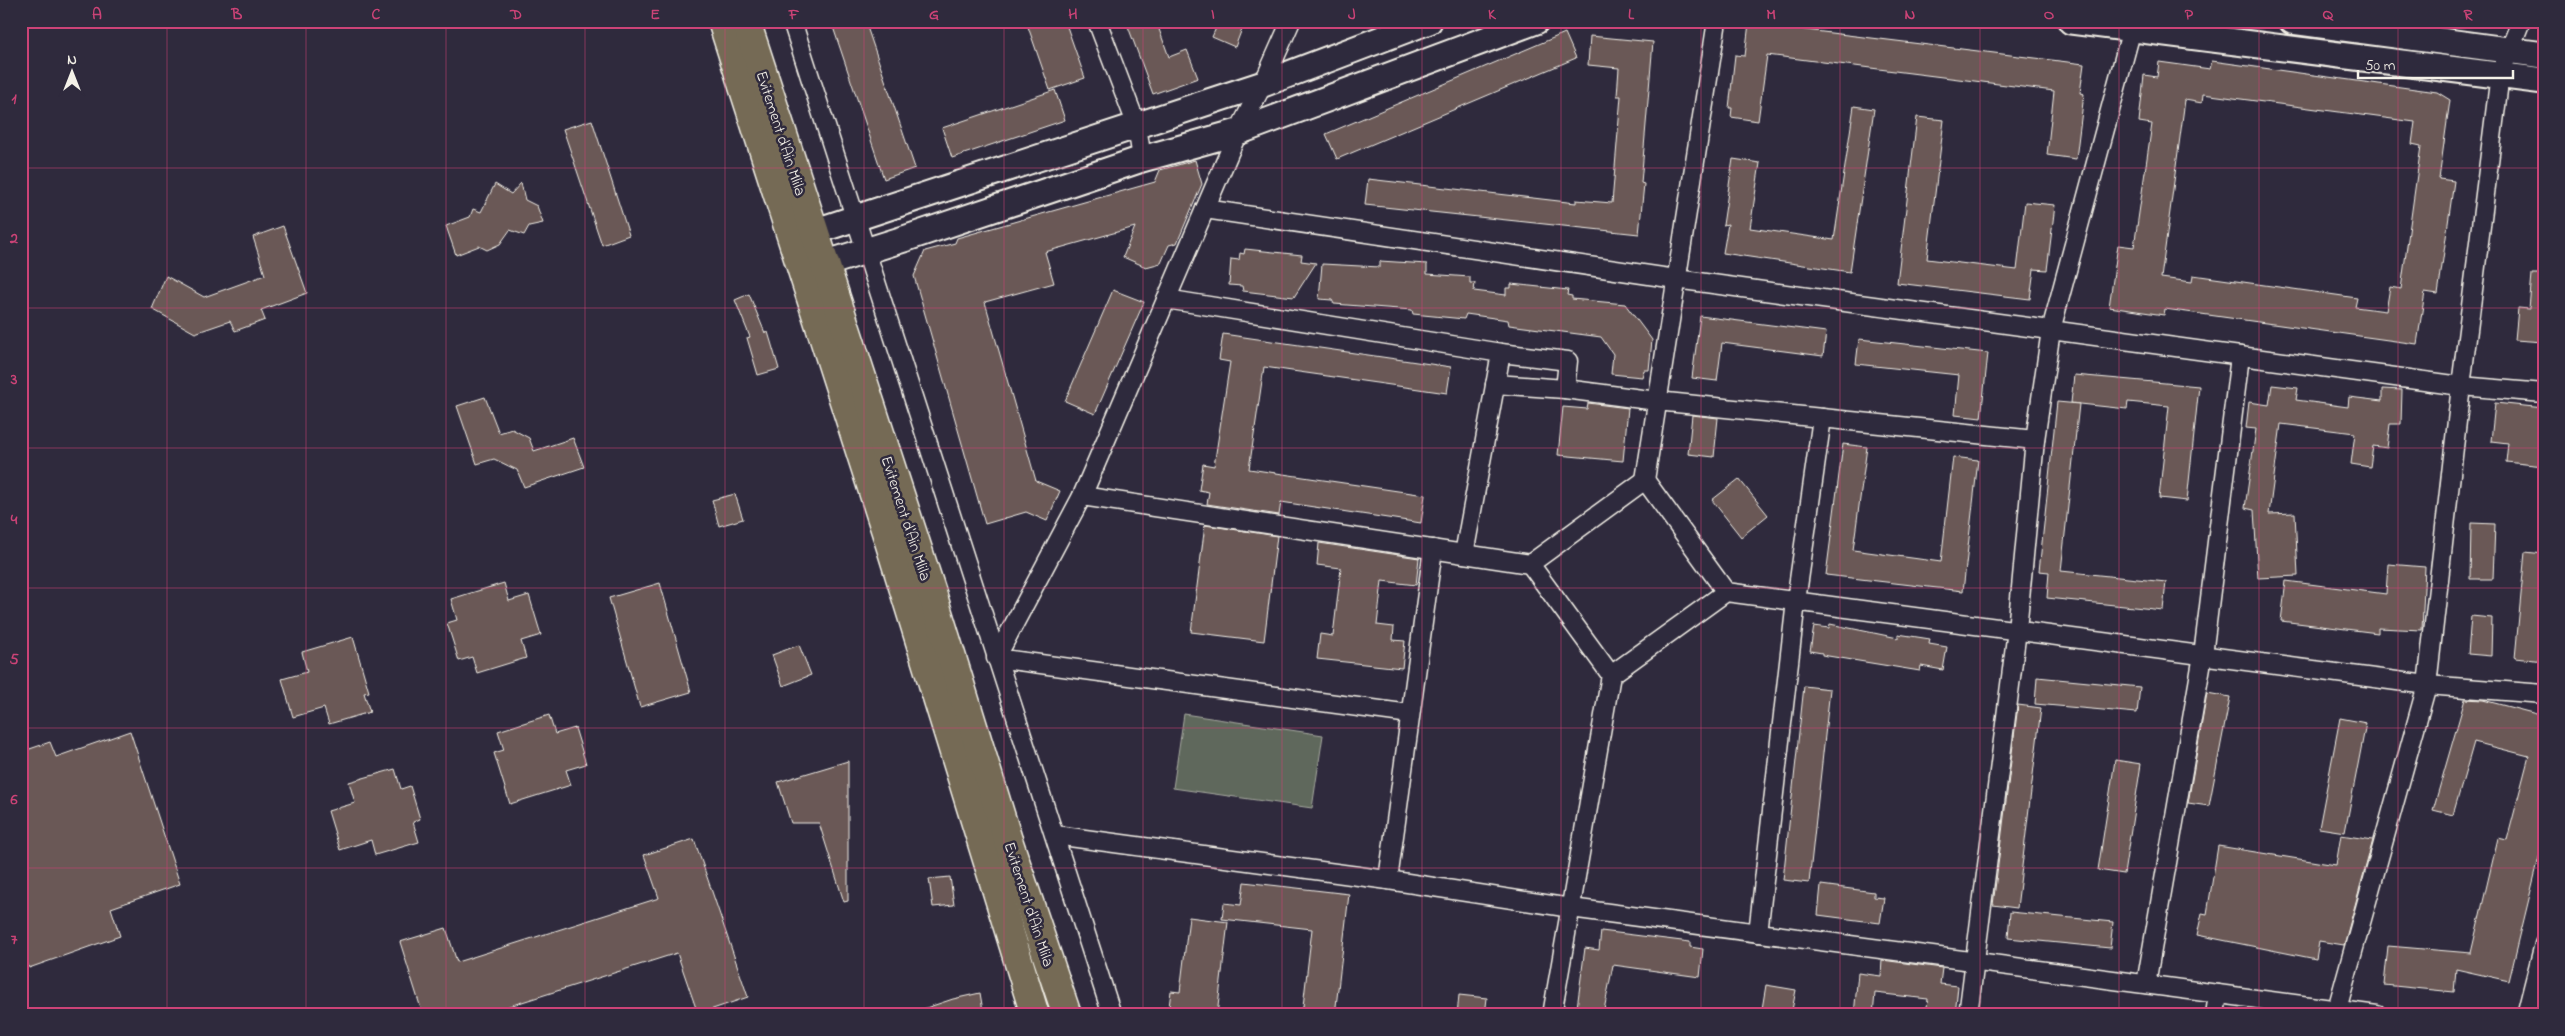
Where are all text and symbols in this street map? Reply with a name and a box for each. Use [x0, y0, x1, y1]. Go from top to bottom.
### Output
text: A [92, 3, 102, 27]
text: B [231, 3, 243, 27]
text: C [372, 3, 381, 27]
text: D [509, 3, 522, 27]
text: E [650, 3, 660, 27]
text: F [788, 3, 800, 27]
text: G [929, 3, 939, 27]
text: H [1068, 3, 1078, 27]
text: I [1211, 3, 1215, 27]
text: J [1348, 3, 1356, 27]
text: K [1488, 3, 1497, 27]
text: L [1628, 3, 1635, 27]
text: M [1766, 3, 1776, 27]
text: N [1905, 3, 1916, 27]
text: O [2044, 3, 2055, 27]
text: P [2185, 3, 2194, 27]
text: Q [2323, 3, 2334, 27]
text: R [2463, 3, 2474, 27]
north arrow [48, 48, 98, 98]
scale bar [2358, 48, 2512, 80]
text: N [67, 50, 77, 71]
text: 50 m [2365, 55, 2396, 77]
street label: Evitement d'Ain Mlila [749, 68, 812, 199]
text: 1 [11, 87, 17, 111]
text: 2 [9, 227, 18, 251]
text: 3 [10, 368, 18, 392]
street label: Evitement d'Ain Mlila [874, 453, 937, 584]
text: 4 [10, 508, 18, 532]
text: 5 [9, 648, 19, 672]
text: 6 [9, 788, 18, 812]
street label: Evitement d'Ain Mlila [997, 839, 1060, 970]
text: 7 [11, 928, 18, 952]

